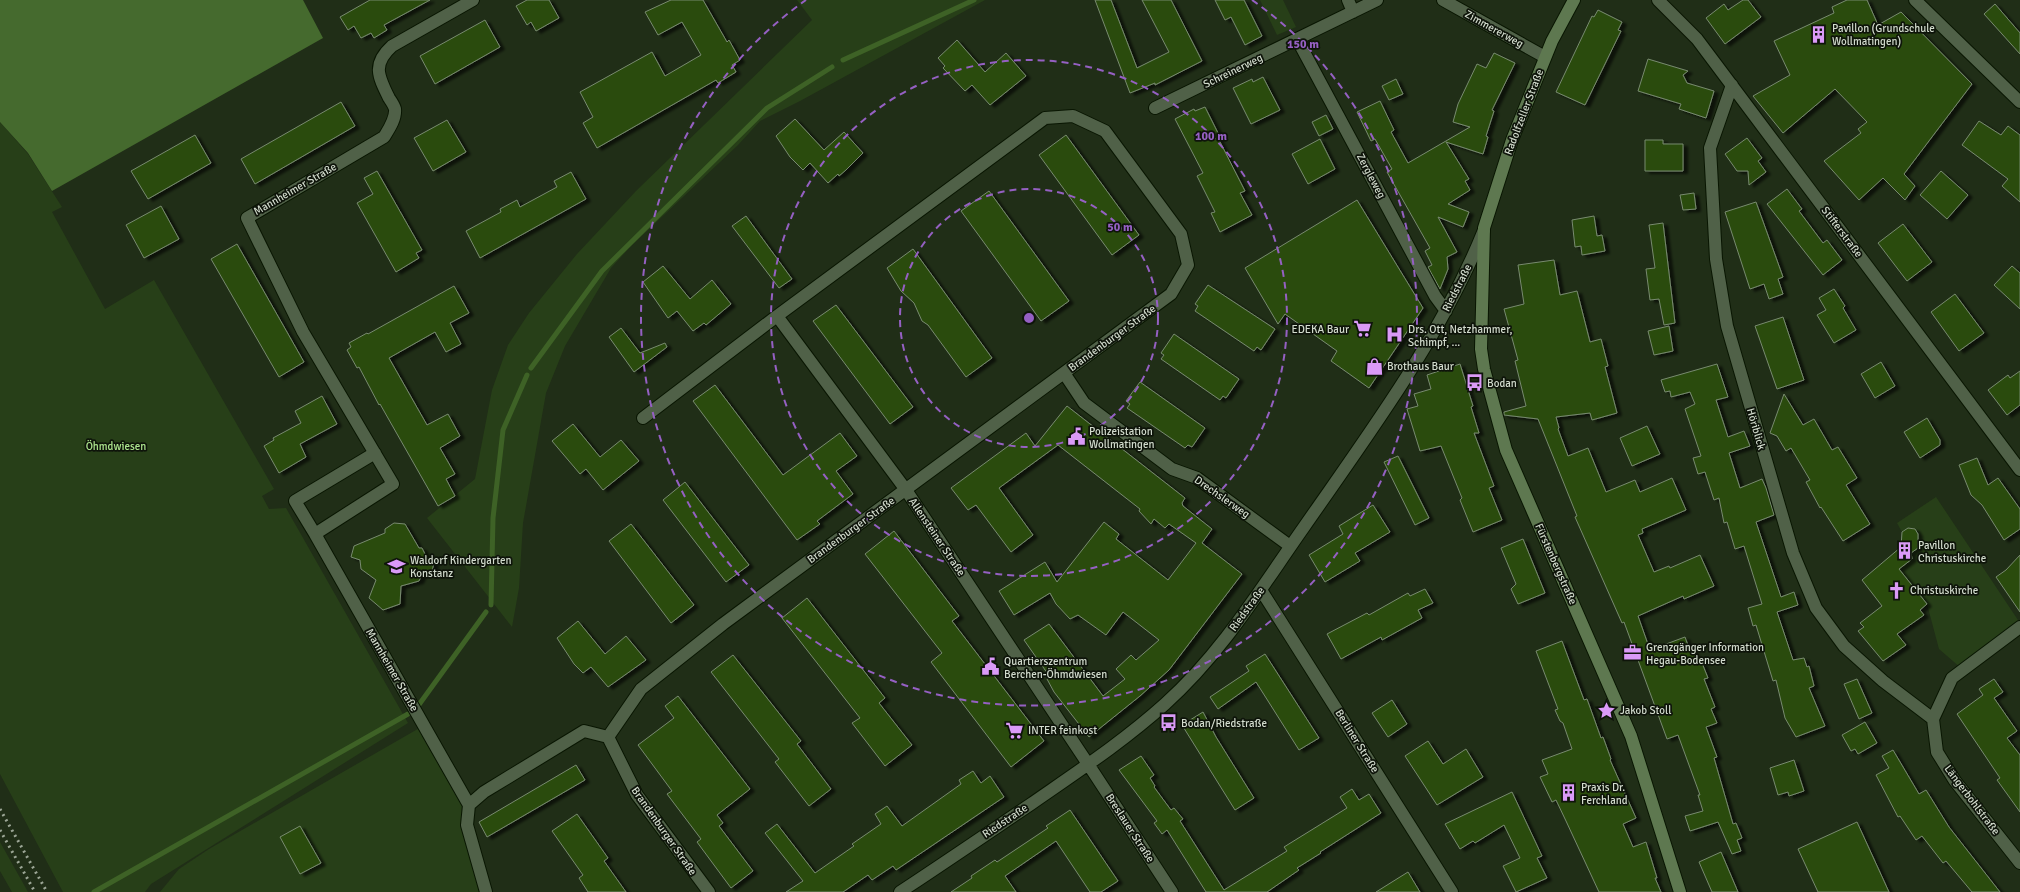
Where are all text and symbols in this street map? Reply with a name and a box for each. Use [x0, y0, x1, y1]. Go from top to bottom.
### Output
street label: Zimmererweg [1462, 8, 1526, 51]
place label: Pavillon (Grundschule Wollmatingen) [1832, 22, 1935, 48]
building icon: Pavillon (Grundschule Wollmatingen) [1809, 24, 1829, 44]
text: 150 m [1287, 37, 1319, 52]
street label: Schreinerweg [1201, 51, 1265, 91]
street label: Radolfzeller Straße [1502, 67, 1546, 157]
text: 100 m [1195, 129, 1227, 144]
street label: Zergleweg [1354, 151, 1388, 201]
street label: Mannheimer Straße [251, 160, 339, 218]
street label: Stifterstraße [1819, 204, 1865, 260]
text: 50 m [1107, 220, 1133, 235]
street label: Riedstraße [1440, 262, 1474, 314]
street label: Brandenburger Straße [1066, 302, 1158, 374]
centre of rings [1022, 311, 1036, 325]
supermarket icon: EDEKA Baur [1352, 319, 1372, 339]
place label: EDEKA Baur [1291, 323, 1349, 336]
place label: Drs. Ott, Netzhammer, Schimpf, ... [1408, 323, 1512, 349]
hospital icon: Drs. Ott, Netzhammer, Schimpf, ... [1385, 325, 1405, 345]
shop icon: Brothaus Baur [1364, 356, 1384, 376]
place label: Brothaus Baur [1387, 360, 1454, 373]
bus stop icon: Bodan [1464, 373, 1484, 393]
place label: Bodan [1487, 377, 1517, 390]
street label: Höriblick [1744, 407, 1768, 452]
place label: Polizeistation Wollmatingen [1089, 425, 1154, 451]
public building icon: Polizeistation Wollmatingen [1066, 427, 1086, 447]
park label: Öhmdwiesen [86, 439, 146, 453]
street label: Drechslerweg [1192, 473, 1252, 521]
street label: Brandenburger Straße [805, 494, 897, 566]
street label: Allensteiner Straße [906, 496, 968, 578]
street label: Fürstenbergstraße [1532, 521, 1580, 607]
place label: Pavillon Christuskirche [1918, 539, 1986, 565]
building icon: Pavillon Christuskirche [1895, 541, 1915, 561]
place label: Waldorf Kindergarten Konstanz [410, 554, 511, 580]
school or university icon: Waldorf Kindergarten Konstanz [387, 556, 407, 576]
church icon: Christuskirche [1887, 580, 1907, 600]
street label: Riedstraße [1227, 584, 1267, 634]
place label: Christuskirche [1910, 584, 1978, 597]
street label: Mannheimer Straße [363, 626, 421, 714]
place label: Grenzgänger Information Hegau-Bodensee [1646, 641, 1764, 667]
office icon: Grenzgänger Information Hegau-Bodensee [1623, 643, 1643, 663]
place label: Quartierszentrum Berchen-Öhmdwiesen [1004, 655, 1107, 681]
public building icon: Quartierszentrum Berchen-Öhmdwiesen [981, 657, 1001, 677]
place icon: Jakob Stoll [1597, 700, 1617, 720]
place label: Jakob Stoll [1620, 704, 1671, 717]
street label: Berliner Straße [1332, 707, 1382, 775]
bus stop icon: Bodan/Riedstraße [1158, 713, 1178, 733]
place label: Bodan/Riedstraße [1181, 717, 1267, 730]
supermarket icon: INTER feinkost [1005, 720, 1025, 740]
place label: INTER feinkost [1028, 724, 1097, 737]
street label: Längerbohlstraße [1942, 763, 2002, 837]
place label: Praxis Dr. Ferchland [1581, 781, 1628, 807]
building icon: Praxis Dr. Ferchland [1558, 783, 1578, 803]
street label: Brandenburger Straße [629, 784, 699, 878]
street label: Breslauer Straße [1103, 791, 1157, 865]
street label: Riedstraße [980, 801, 1030, 841]

